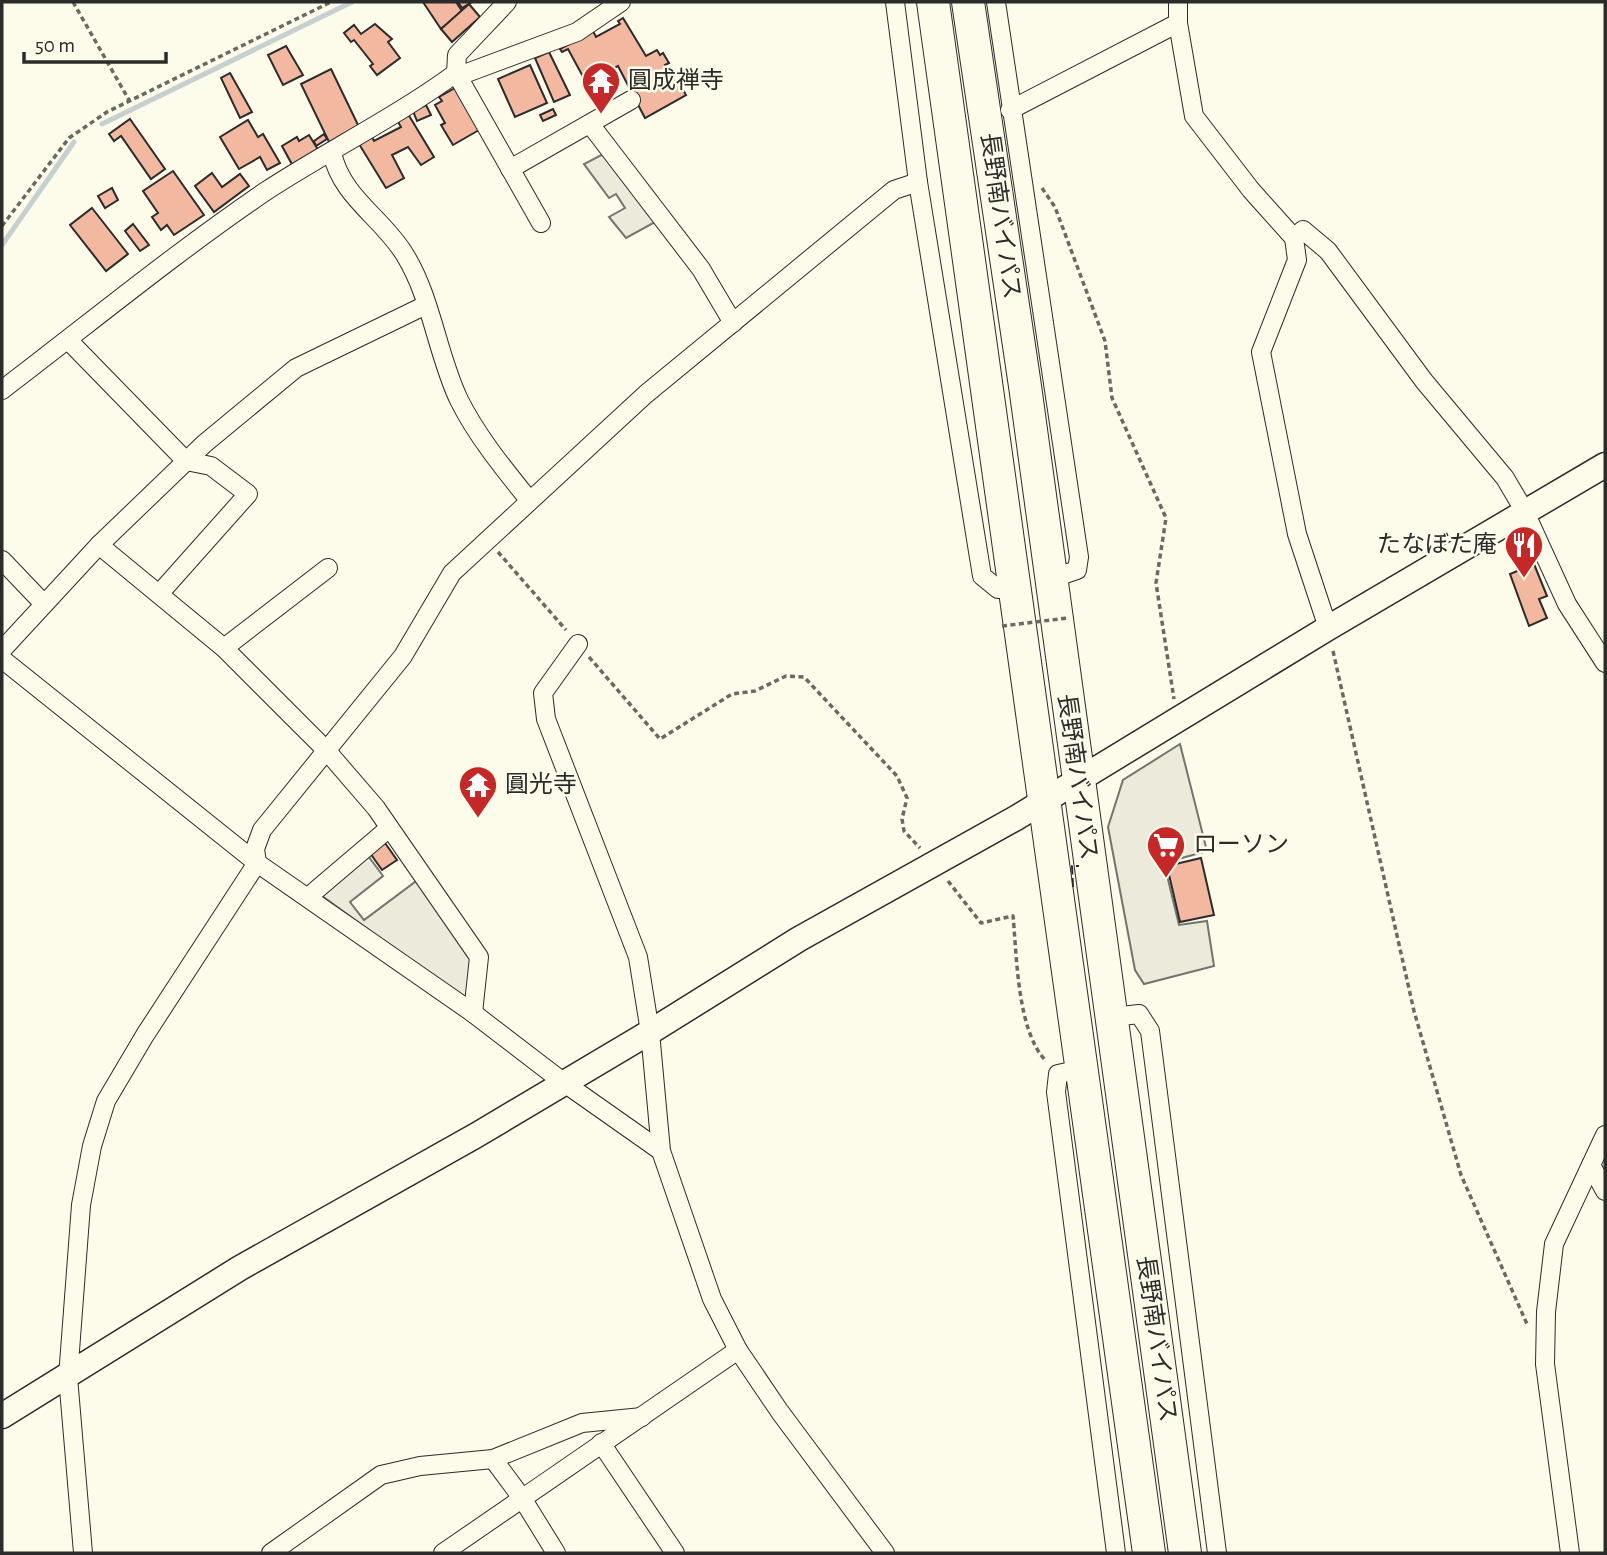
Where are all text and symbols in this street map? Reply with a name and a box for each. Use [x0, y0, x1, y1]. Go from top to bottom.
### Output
scale bar [24, 21, 166, 65]
text: 50 m [35, 35, 75, 56]
temple icon: 圓成禅寺 [580, 60, 622, 115]
place label: 圓成禅寺 [628, 67, 724, 93]
street label: 長野南バイパス [976, 131, 1026, 301]
restaurant icon: たなぼた庵 [1503, 524, 1545, 579]
place label: たなぼた庵 [1377, 531, 1497, 557]
street label: 長野南バイパス [1053, 692, 1103, 862]
temple icon: 圓光寺 [457, 764, 499, 819]
place label: 圓光寺 [505, 771, 577, 797]
supermarket icon: ローソン [1145, 824, 1187, 879]
place label: ローソン [1193, 833, 1289, 857]
street label: 長野南バイパス [1132, 1254, 1182, 1424]

